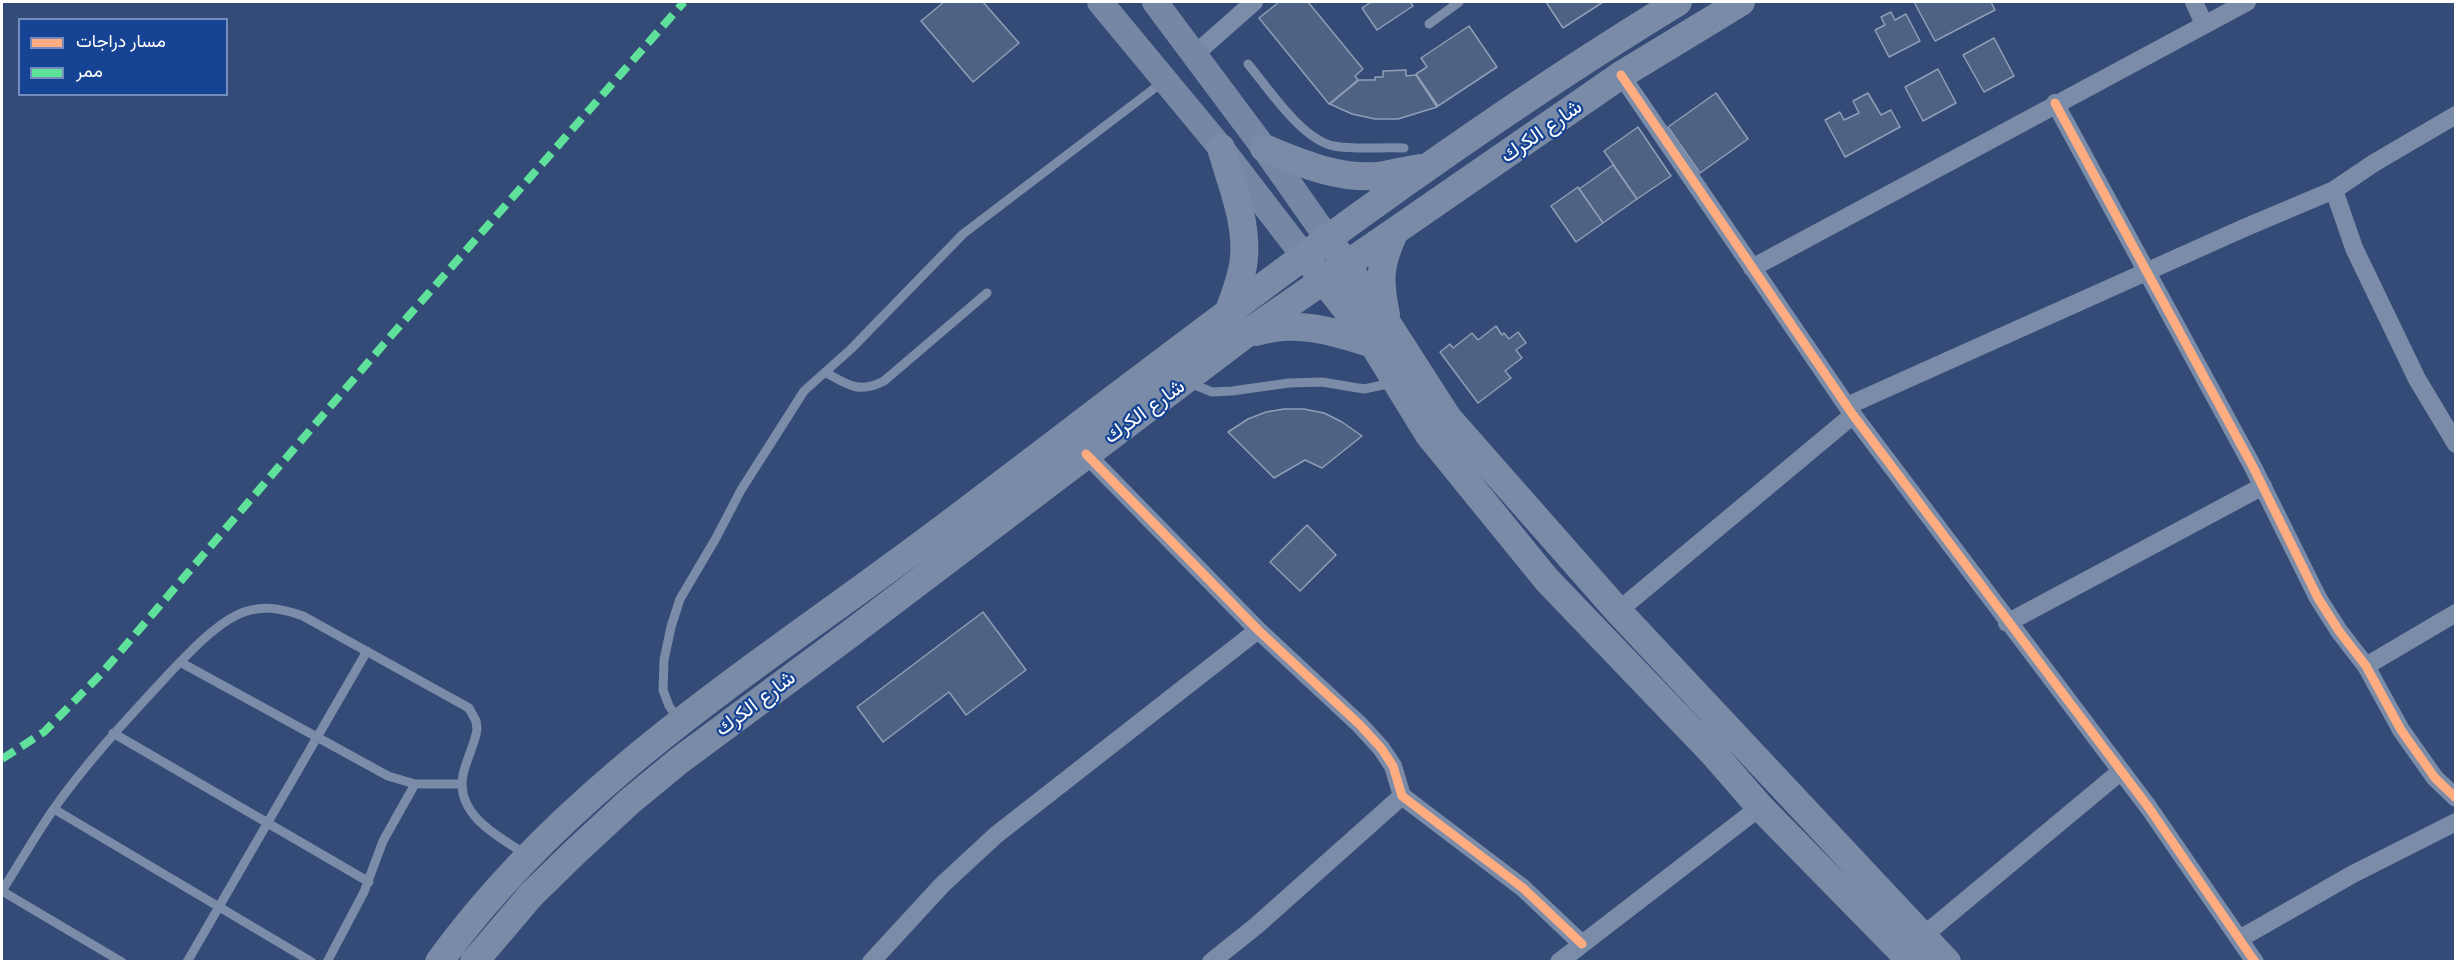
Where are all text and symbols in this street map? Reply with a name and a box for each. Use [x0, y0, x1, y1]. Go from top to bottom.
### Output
legend [18, 18, 228, 96]
text: مسار دراجات [76, 29, 166, 51]
text: ممر [76, 59, 103, 81]
street label: شارع الكرك [1495, 94, 1587, 168]
street label: شارع الكرك [1099, 373, 1189, 449]
street label: شارع الكرك [710, 665, 800, 741]

